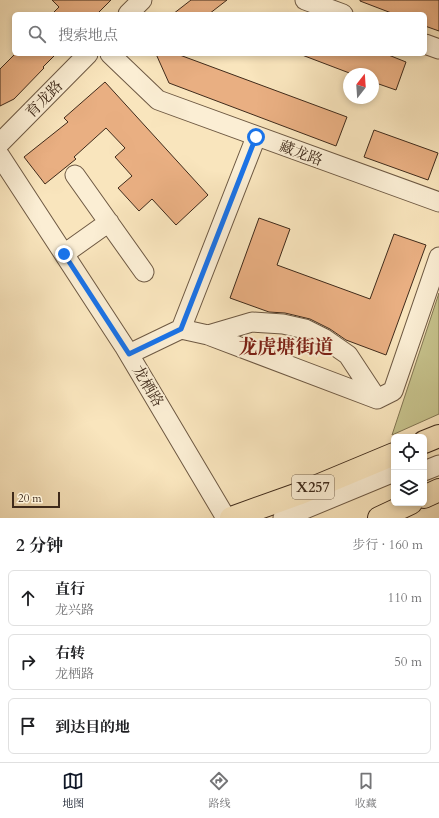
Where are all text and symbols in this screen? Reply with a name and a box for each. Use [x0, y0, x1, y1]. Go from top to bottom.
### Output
search box [12, 12, 427, 56]
icon: search [26, 23, 48, 45]
text: 搜索地点 [58, 25, 118, 45]
north arrow [343, 68, 379, 104]
street label: 育龙路 [21, 76, 67, 122]
route start [247, 128, 265, 146]
street label: 藏龙路 [276, 136, 326, 170]
route end [55, 245, 73, 263]
district label: 龙虎塘街道 [238, 334, 334, 360]
street label: 龙栖路 [128, 362, 168, 410]
map controls [391, 434, 427, 506]
button: locate [391, 434, 427, 470]
button: layers [391, 470, 427, 506]
road number: X257 [292, 475, 334, 499]
scale bar [12, 490, 60, 509]
text: 20 m [18, 491, 42, 506]
text: 2 分钟 [16, 534, 63, 557]
text: 步行 · 160 m [352, 536, 423, 554]
text: 直行 [55, 579, 85, 599]
icon: ahead [17, 587, 39, 609]
text: 110 m [388, 589, 422, 607]
text: 龙兴路 [55, 601, 94, 619]
text: 右转 [55, 643, 85, 663]
icon: right [17, 651, 39, 673]
text: 50 m [394, 653, 422, 671]
text: 龙栖路 [55, 665, 94, 683]
icon: arrive [17, 715, 39, 737]
text: 到达目的地 [55, 717, 130, 737]
tab: 地图 [62, 770, 84, 811]
tab: 路线 [208, 770, 230, 811]
tab: 收藏 [355, 770, 377, 811]

